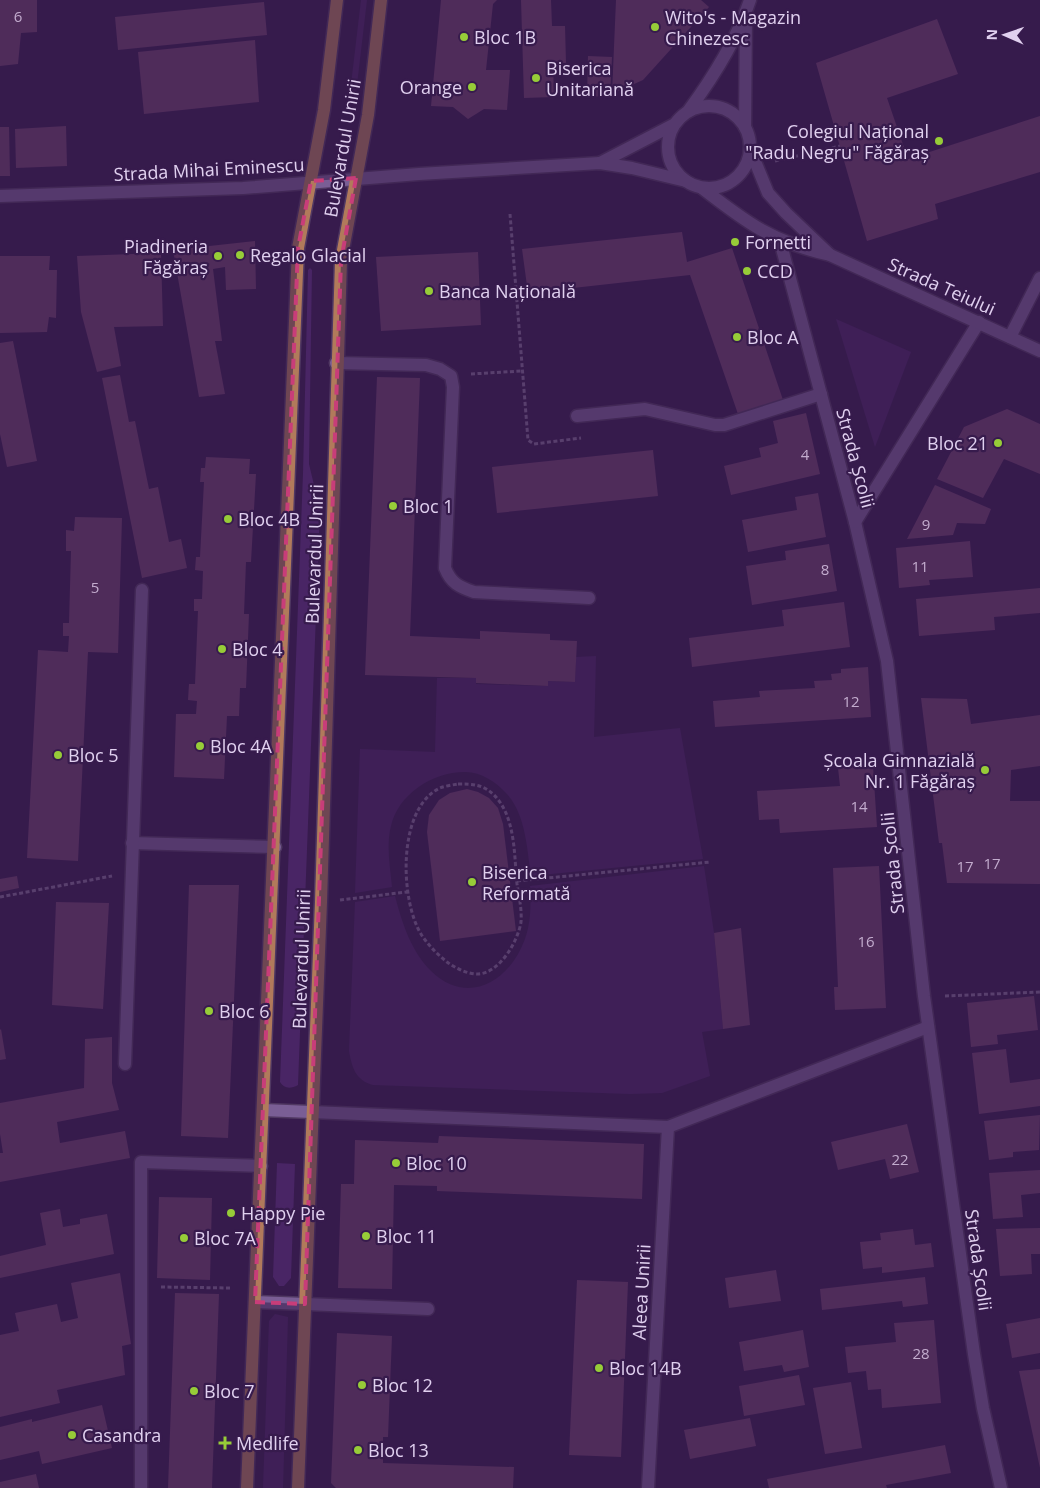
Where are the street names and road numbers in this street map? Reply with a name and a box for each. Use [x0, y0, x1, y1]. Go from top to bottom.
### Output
street label: Bulevardul Unirii [318, 77, 366, 219]
street label: Strada Mihai Eminescu [113, 152, 305, 186]
street label: Strada Teiului [885, 252, 999, 320]
street label: Strada Școlii [831, 405, 881, 511]
street label: Bulevardul Unirii [300, 484, 328, 624]
street label: Strada Școlii [875, 811, 909, 915]
street label: Bulevardul Unirii [287, 889, 315, 1029]
street label: Strada Școlii [960, 1208, 998, 1312]
street label: Aleea Unirii [627, 1243, 655, 1341]

